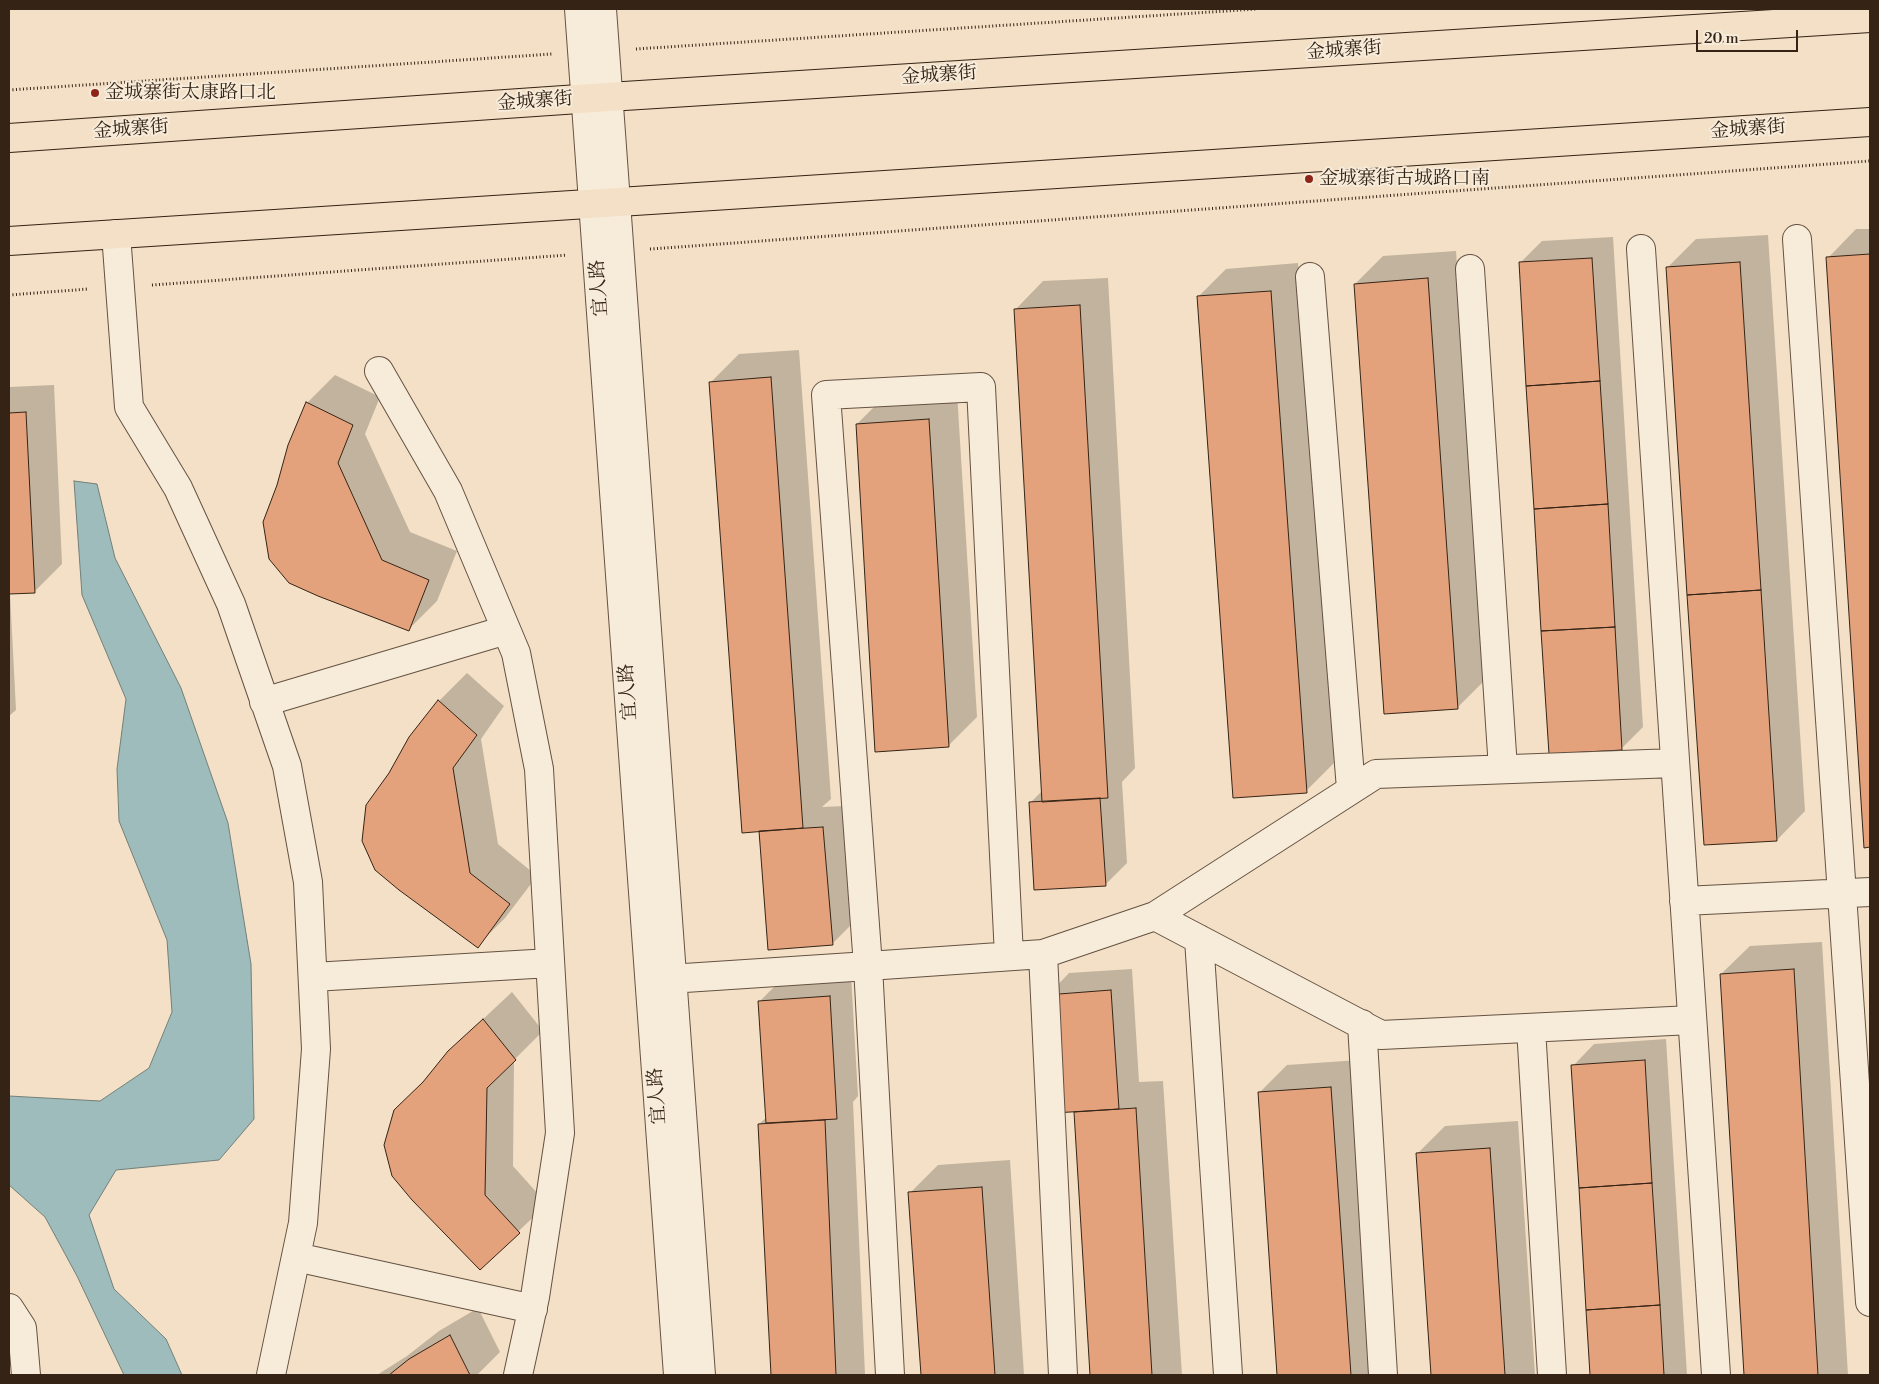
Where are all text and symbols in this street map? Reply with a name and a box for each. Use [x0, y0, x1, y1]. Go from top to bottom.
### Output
scale bar [1699, 20, 1802, 52]
text: 20 m [1704, 29, 1739, 48]
street label: 金城寨街 [1305, 37, 1383, 65]
street label: 金城寨街 [900, 62, 978, 90]
place label: 金城寨街太康路口北 [105, 82, 276, 104]
marker: 金城寨街太康路口北 [89, 87, 101, 99]
street label: 金城寨街 [496, 88, 574, 116]
street label: 金城寨街 [92, 116, 170, 144]
street label: 金城寨街 [1709, 116, 1787, 144]
place label: 金城寨街古城路口南 [1319, 168, 1490, 190]
marker: 金城寨街古城路口南 [1303, 173, 1315, 185]
street label: 宜人路 [587, 259, 613, 317]
street label: 宜人路 [616, 663, 642, 721]
street label: 宜人路 [645, 1067, 671, 1125]

